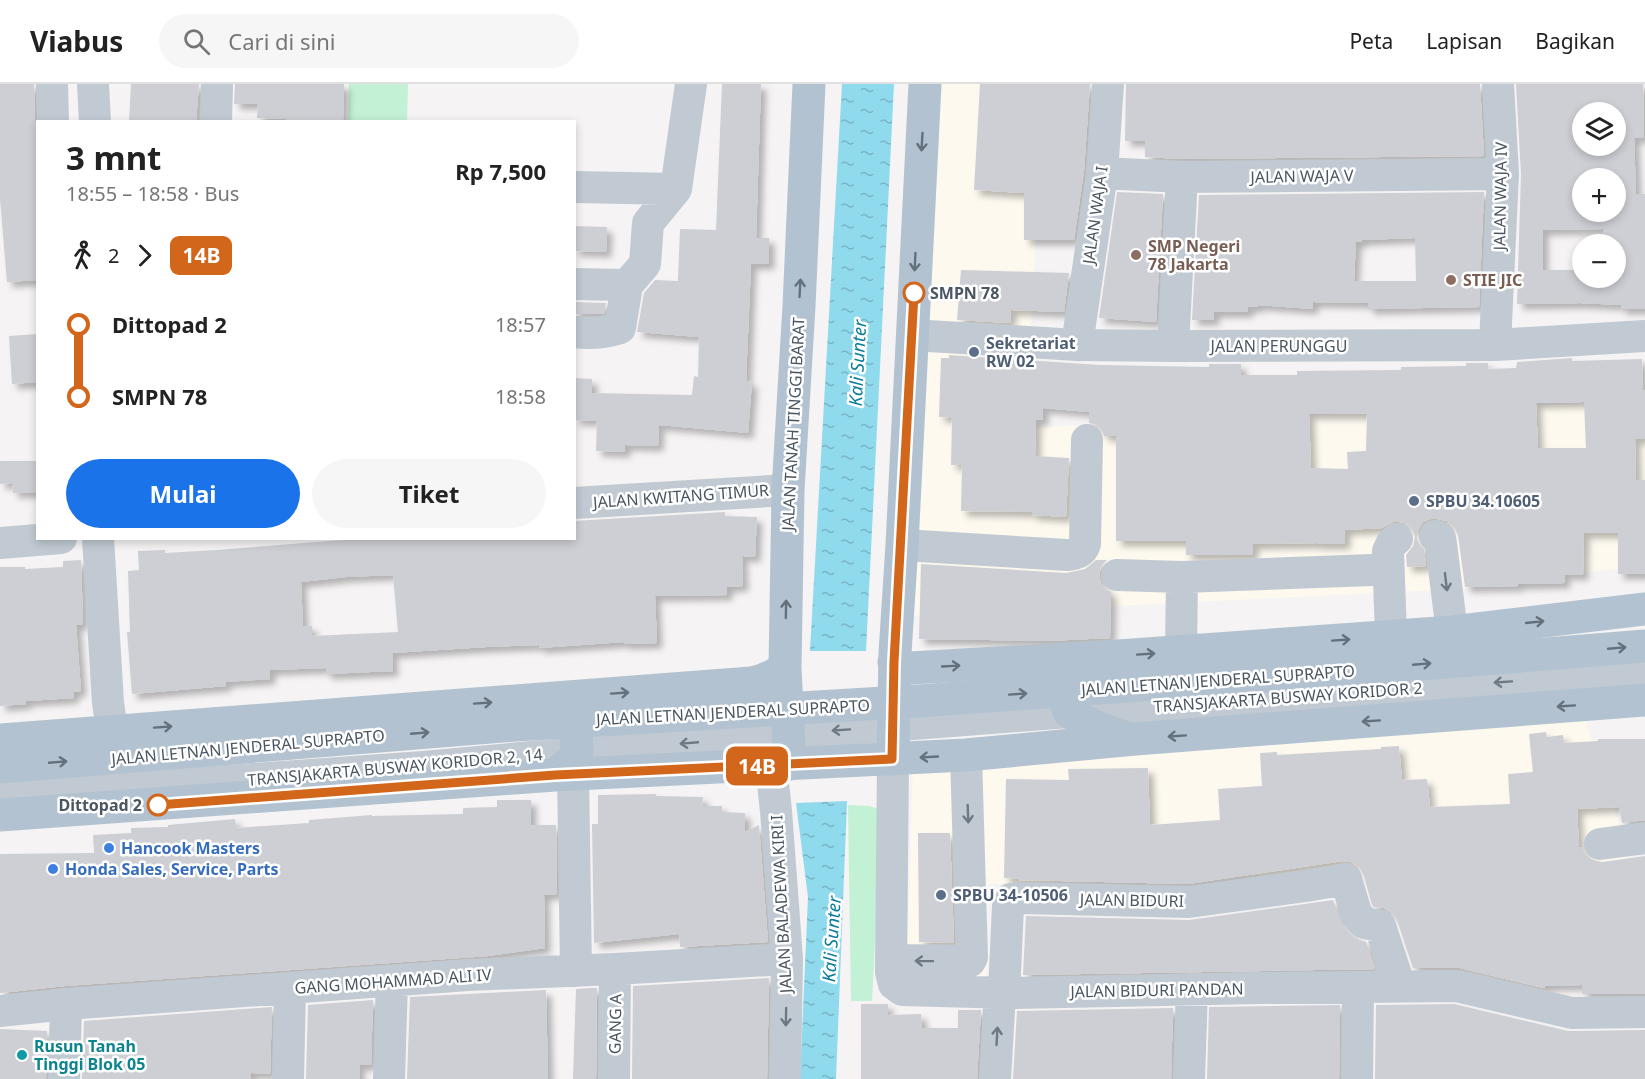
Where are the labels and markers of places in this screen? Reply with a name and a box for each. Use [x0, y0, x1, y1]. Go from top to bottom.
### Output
place label: SMP Negeri 78 Jakarta [1148, 235, 1240, 275]
marker: SMP Negeri 78 Jakarta [1129, 248, 1143, 262]
place label: STIE JIC [1463, 269, 1522, 291]
marker: STIE JIC [1444, 273, 1458, 287]
marker: SMPN 78 [903, 282, 925, 304]
place label: SMPN 78 [930, 282, 999, 304]
place label: Sekretariat RW 02 [986, 332, 1076, 372]
marker: Sekretariat RW 02 [967, 345, 981, 359]
place label: SPBU 34.10605 [1426, 490, 1540, 512]
marker: SPBU 34.10605 [1407, 494, 1421, 508]
place label: Dittopad 2 [58, 794, 142, 816]
marker: Dittopad 2 [147, 794, 169, 816]
place label: Hancook Masters [121, 837, 260, 859]
marker: Hancook Masters [102, 841, 116, 855]
place label: Honda Sales, Service, Parts [65, 858, 279, 880]
marker: Honda Sales, Service, Parts [46, 862, 60, 876]
place label: SPBU 34-10506 [953, 884, 1068, 906]
marker: SPBU 34-10506 [934, 888, 948, 902]
place label: Rusun Tanah Tinggi Blok 05 [34, 1035, 145, 1075]
marker: Rusun Tanah Tinggi Blok 05 [15, 1048, 29, 1062]

